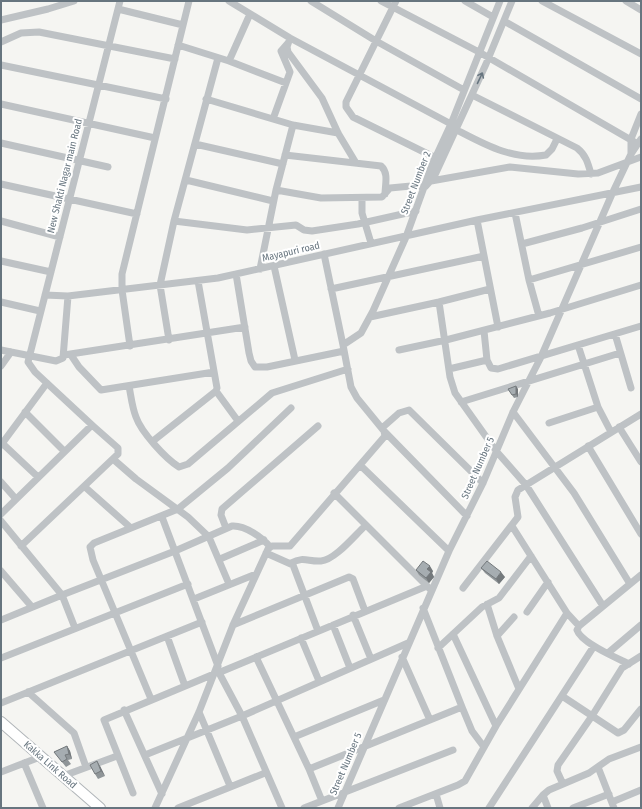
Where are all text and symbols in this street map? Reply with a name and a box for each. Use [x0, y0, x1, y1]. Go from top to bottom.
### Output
one-way arrow [477, 72, 484, 84]
street label: New Shakti Nagar main Road [45, 118, 85, 234]
street label: Street Number 2 [398, 149, 434, 216]
street label: Mayapuri road [261, 240, 321, 264]
street label: Street Number 5 [459, 435, 497, 501]
street label: Street Number 5 [327, 731, 365, 797]
street label: Kakka Link Road [21, 739, 79, 791]

